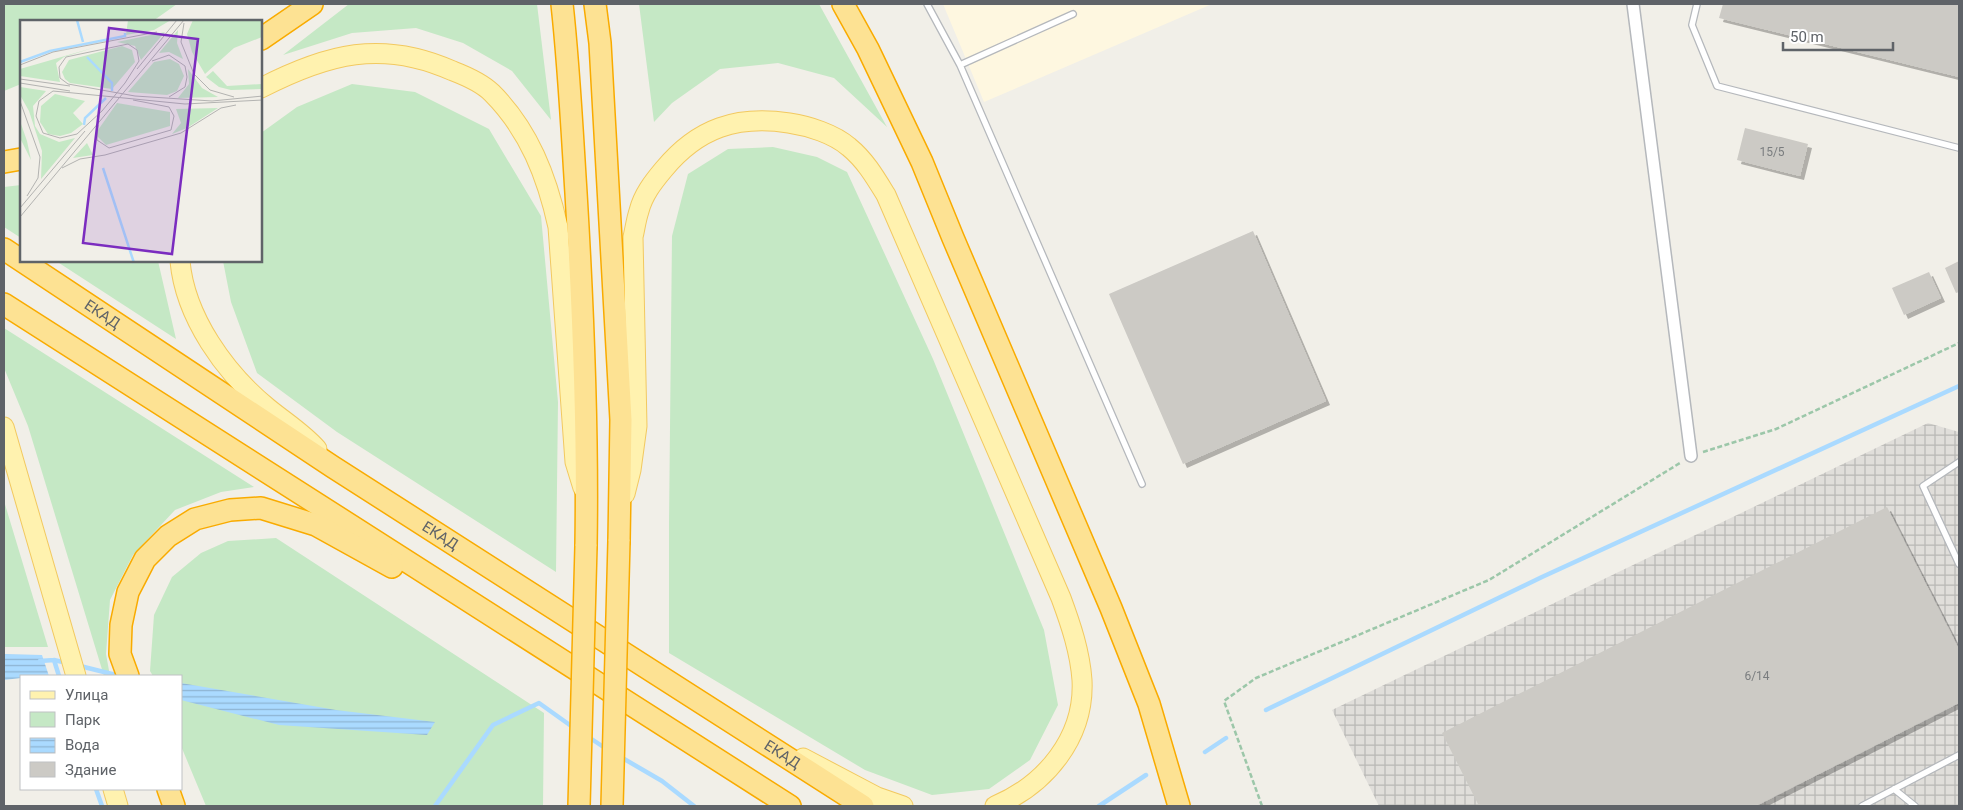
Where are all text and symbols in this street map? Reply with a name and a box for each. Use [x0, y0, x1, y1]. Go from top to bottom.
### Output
inset map [20, 20, 262, 262]
scale bar [1783, 20, 1893, 52]
text: 50 m [1790, 28, 1824, 46]
house number: 15/5 [1759, 145, 1785, 159]
street label: ЕКАД [81, 296, 124, 333]
street label: ЕКАД [419, 517, 462, 554]
house number: 6/14 [1744, 669, 1770, 683]
legend [20, 675, 182, 790]
text: Улица [65, 686, 108, 704]
text: Парк [65, 711, 100, 729]
text: Вода [65, 736, 100, 754]
street label: ЕКАД [761, 736, 804, 773]
text: Здание [65, 761, 116, 779]

